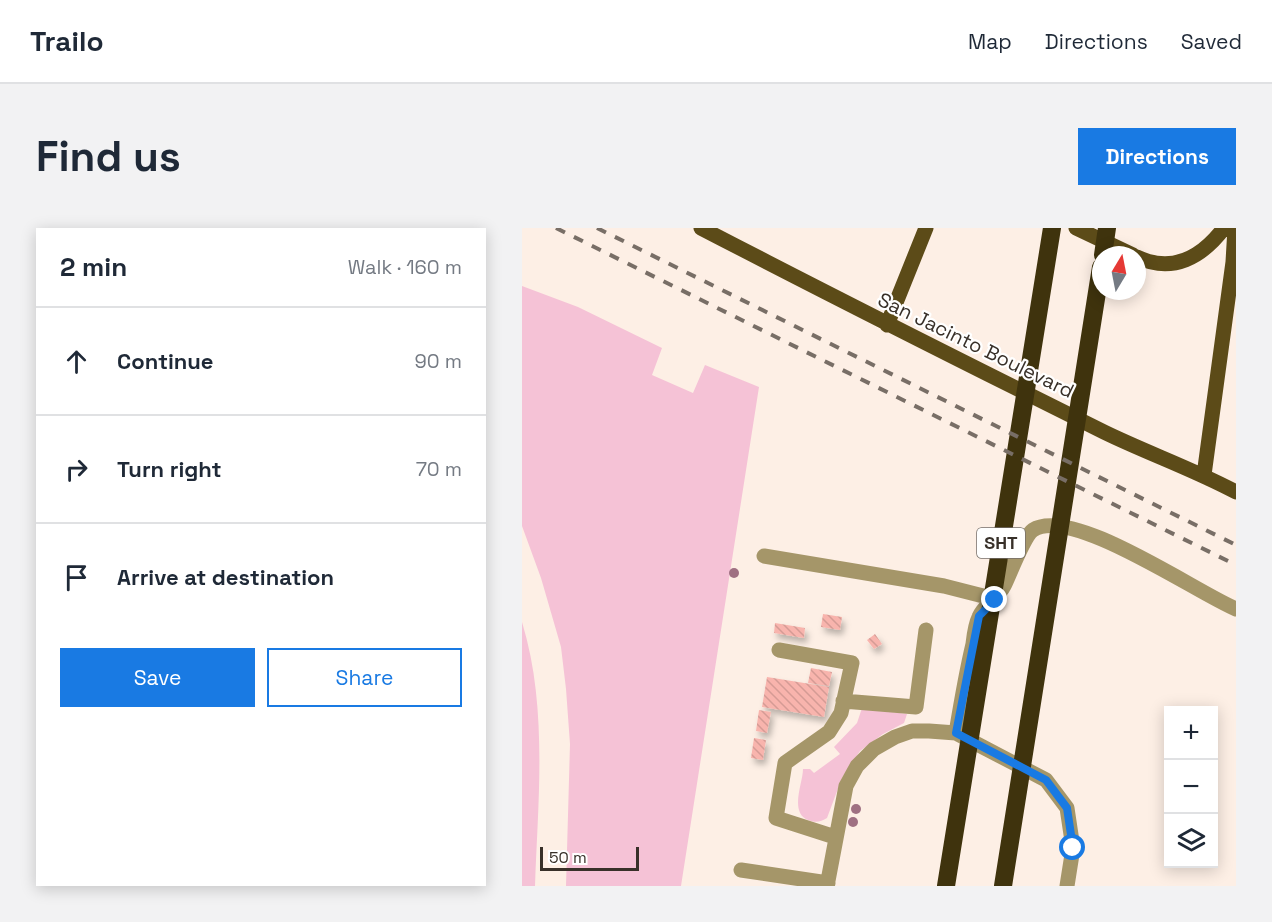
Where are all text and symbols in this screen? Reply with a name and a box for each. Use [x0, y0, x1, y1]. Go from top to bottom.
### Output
text: Trailo [30, 23, 104, 59]
text: Map [968, 28, 1012, 55]
text: Directions [1045, 28, 1148, 55]
text: Saved [1181, 28, 1242, 55]
button: Directions [1078, 128, 1236, 185]
text: Find us [36, 130, 181, 183]
north arrow [1092, 246, 1146, 300]
text: 2 min [60, 250, 127, 284]
text: Walk · 160 m [348, 254, 462, 280]
street label: San Jacinto Boulevard [874, 286, 1078, 404]
icon: ahead [60, 345, 93, 378]
text: Continue [117, 347, 213, 375]
text: 90 m [415, 348, 462, 374]
icon: right [60, 453, 93, 486]
text: Turn right [117, 455, 222, 483]
text: 70 m [416, 456, 462, 482]
road number: SHT [977, 528, 1025, 558]
icon: arrive [60, 561, 93, 594]
text: Arrive at destination [117, 563, 334, 591]
route end [981, 586, 1007, 612]
button: Save [60, 648, 255, 707]
button: Share [267, 648, 462, 707]
map controls [1164, 706, 1218, 868]
button: + [1164, 706, 1218, 760]
button: − [1164, 760, 1218, 814]
button: layers [1164, 814, 1218, 868]
route start [1059, 834, 1085, 860]
scale bar [540, 844, 639, 872]
text: 50 m [549, 847, 587, 868]

